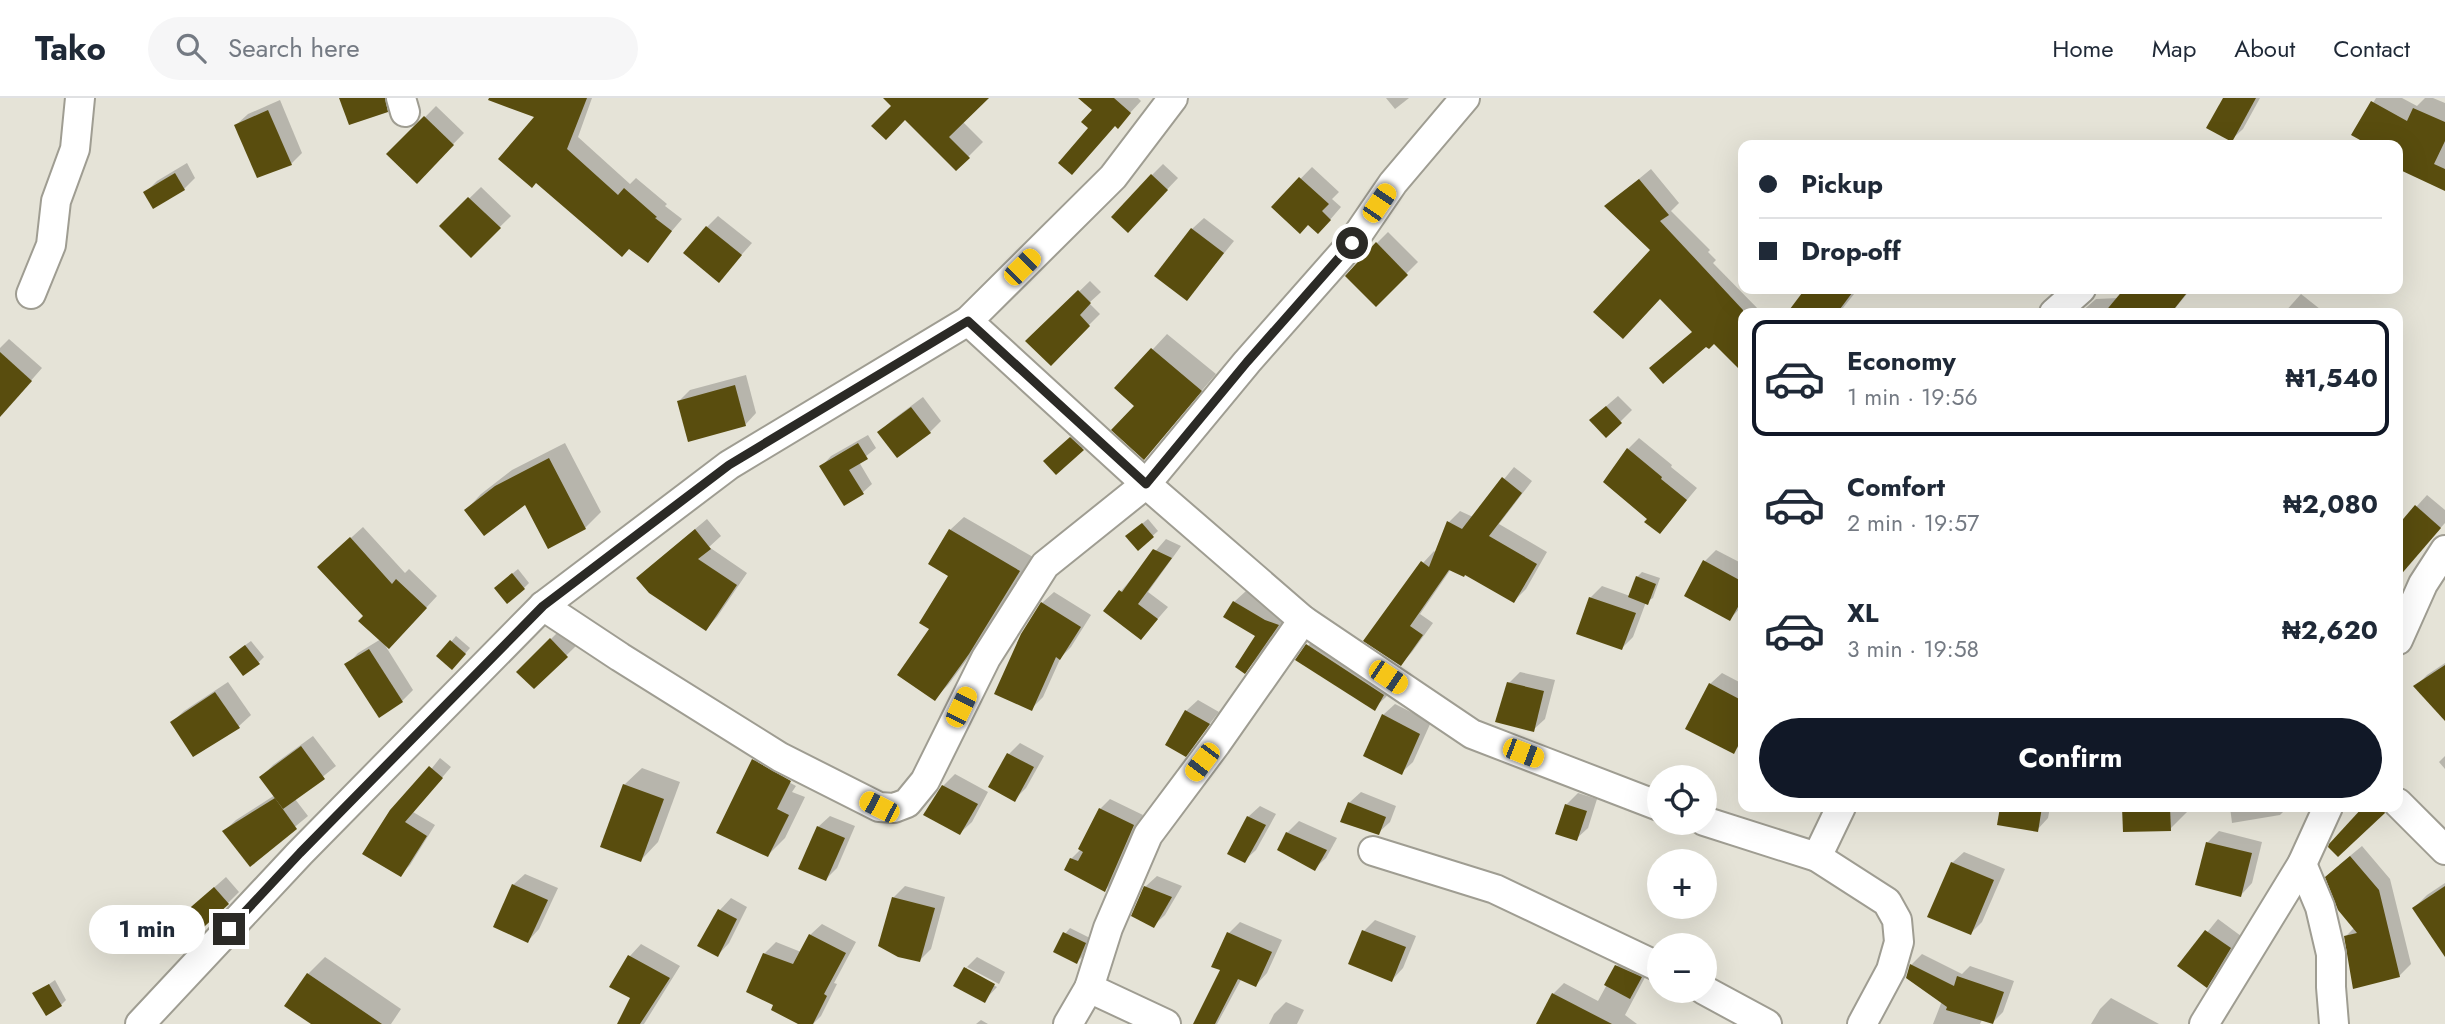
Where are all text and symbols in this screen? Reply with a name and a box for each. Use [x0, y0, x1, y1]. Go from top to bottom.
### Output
search box [148, 17, 638, 80]
text: Tako [35, 25, 106, 72]
icon: search [172, 29, 210, 67]
text: Search here [228, 29, 360, 67]
text: Home [2052, 31, 2114, 66]
text: Map [2152, 31, 2196, 66]
text: About [2234, 31, 2295, 66]
text: Contact [2333, 31, 2410, 66]
text: Pickup [1801, 165, 1883, 203]
car [1359, 180, 1400, 226]
route start [1336, 227, 1368, 259]
text: Drop-off [1801, 232, 1901, 270]
car [1000, 245, 1045, 289]
text: Economy [1847, 342, 1956, 380]
icon: car [1763, 347, 1826, 410]
text: ₦1,540 [2285, 359, 2378, 397]
text: 1 min · 19:56 [1847, 380, 1978, 414]
text: Comfort [1847, 468, 1945, 506]
icon: car [1763, 473, 1826, 536]
text: ₦2,080 [2283, 485, 2378, 523]
text: 2 min · 19:57 [1847, 506, 1979, 540]
text: XL [1847, 594, 1879, 632]
icon: car [1763, 599, 1826, 662]
text: ₦2,620 [2282, 611, 2378, 649]
text: 3 min · 19:58 [1847, 632, 1979, 666]
car [1365, 657, 1412, 697]
car [943, 684, 980, 730]
button: Confirm [1759, 718, 2382, 798]
car [1500, 736, 1547, 770]
car [1181, 739, 1224, 785]
map controls [1647, 765, 1717, 1003]
button: locate [1647, 765, 1717, 835]
car [856, 788, 903, 826]
button: + [1647, 849, 1717, 919]
callout: 1 min [89, 904, 204, 954]
text: 1 min [118, 912, 176, 946]
route end [213, 913, 245, 945]
button: − [1647, 933, 1717, 1003]

